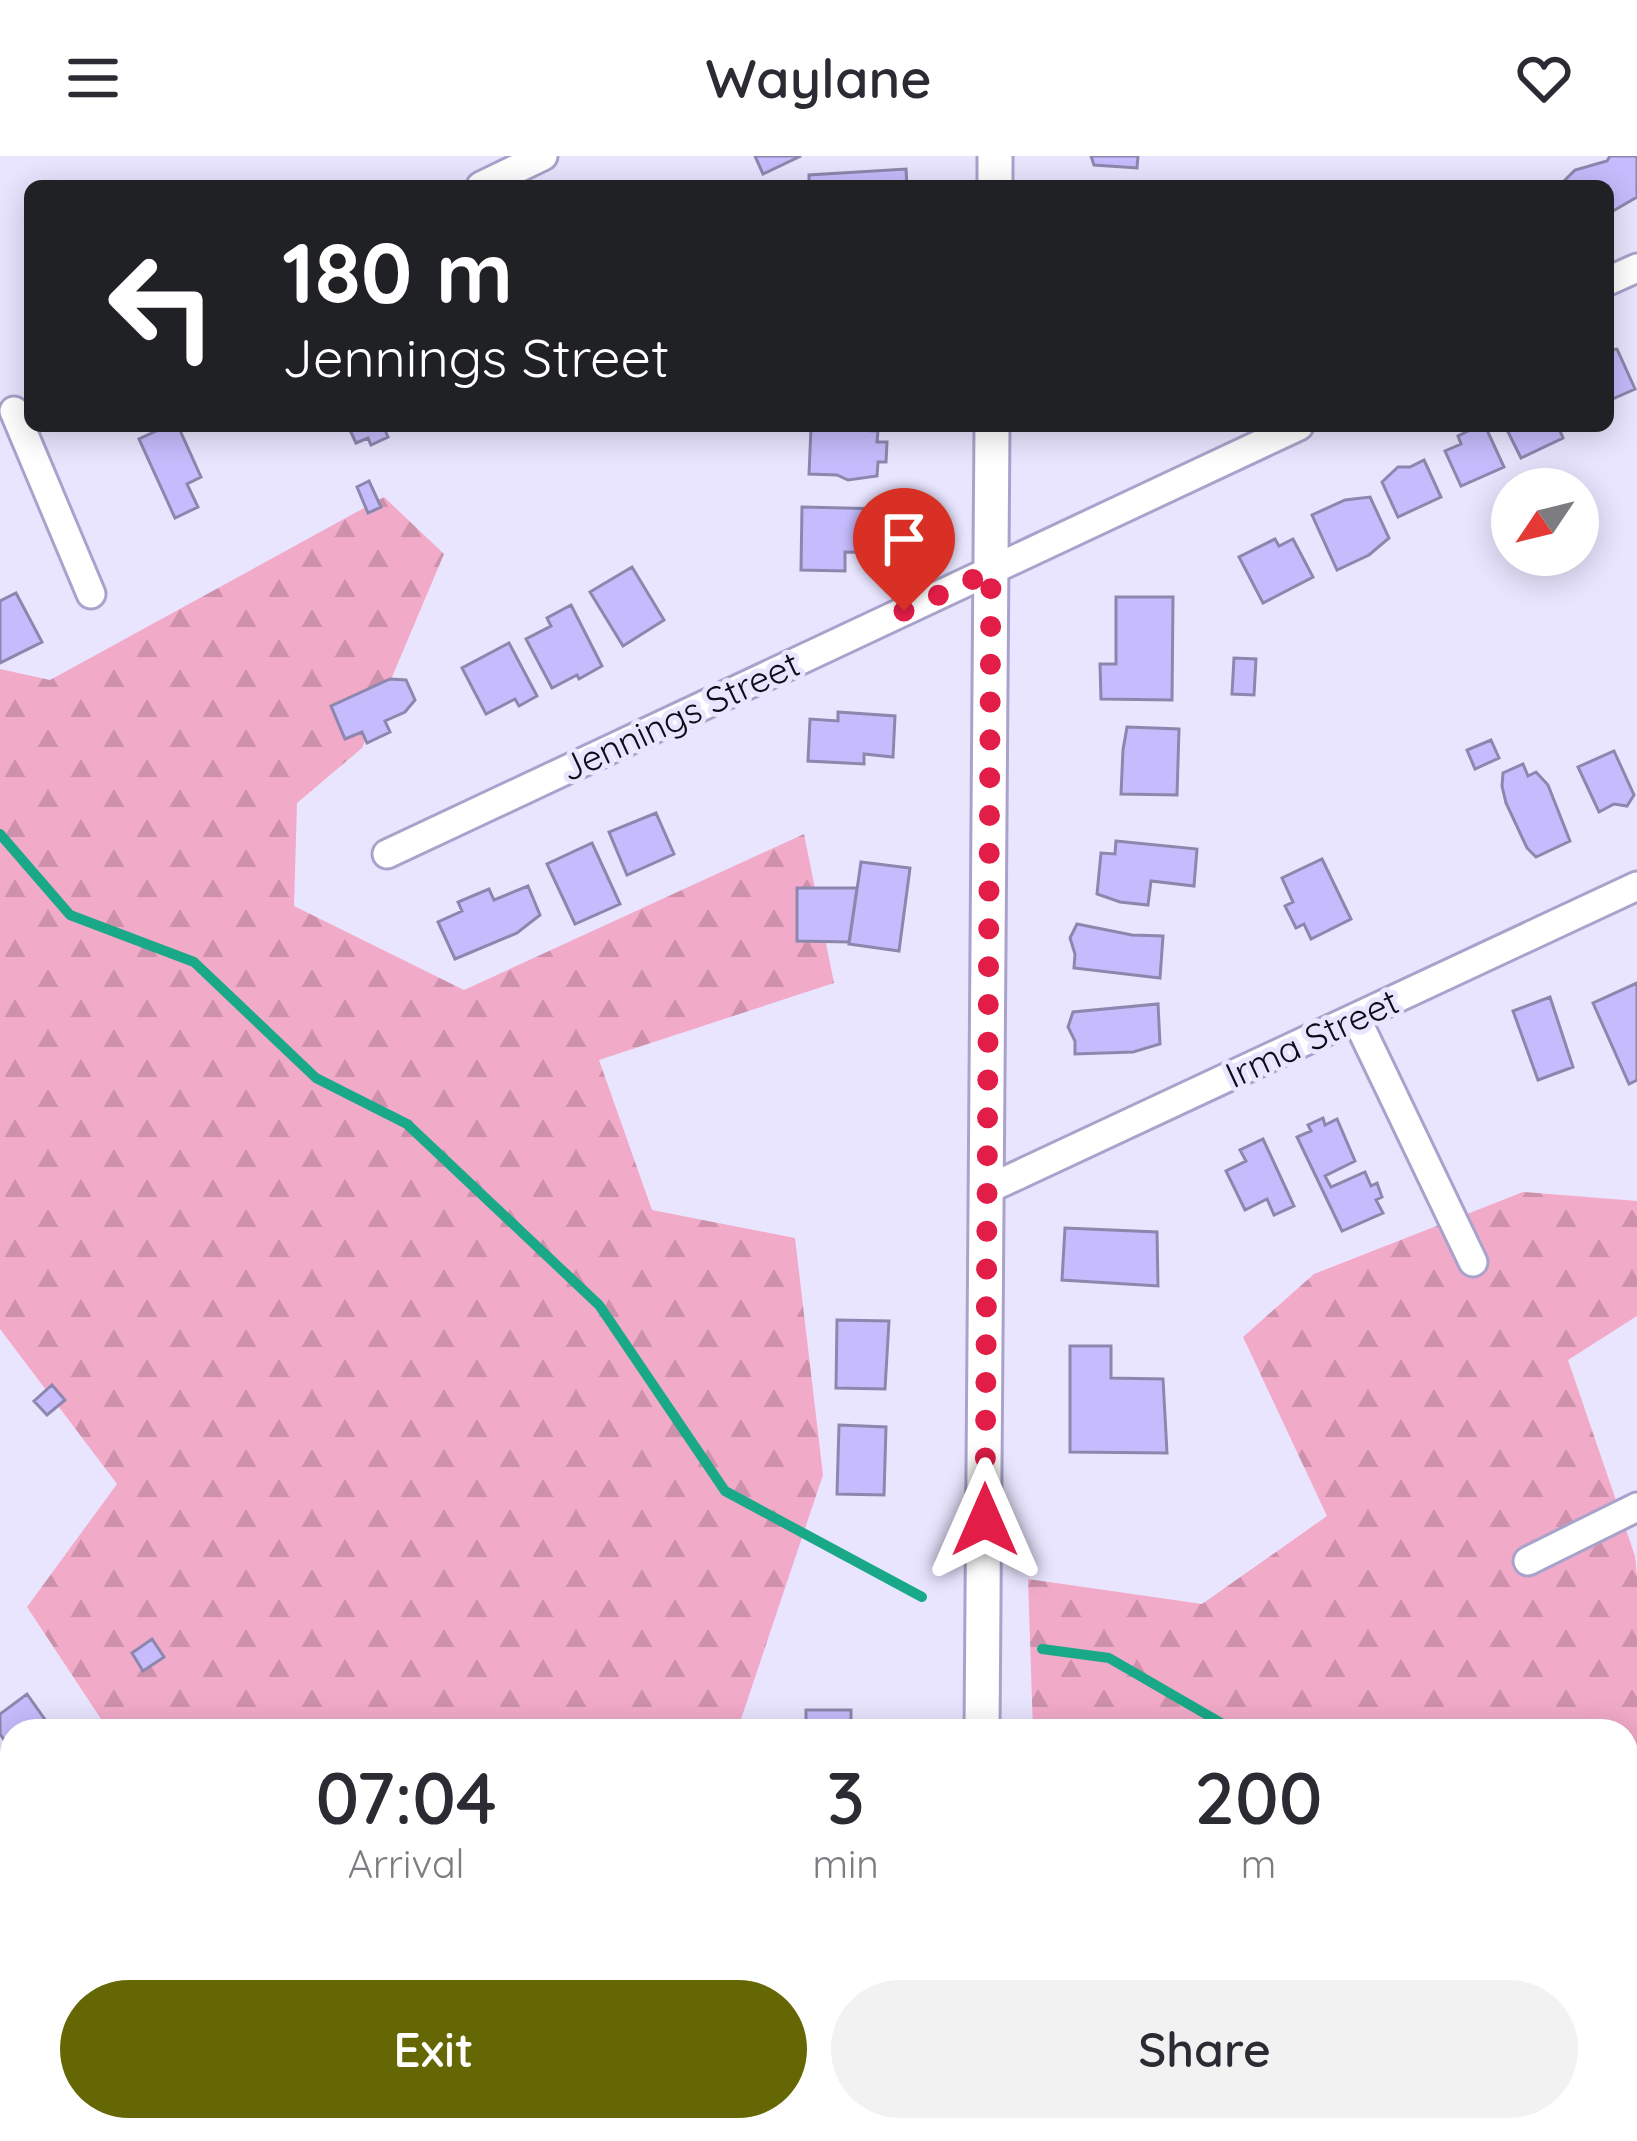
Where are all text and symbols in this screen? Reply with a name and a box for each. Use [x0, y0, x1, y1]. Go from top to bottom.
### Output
text: Waylane [705, 44, 932, 112]
icon: menu [60, 45, 126, 111]
icon: heart [1511, 45, 1577, 111]
text: 180 m [282, 219, 513, 324]
icon: left [84, 228, 240, 384]
text: Jennings Street [282, 323, 669, 391]
north arrow [1491, 468, 1599, 576]
map controls [1491, 468, 1599, 576]
pin [853, 488, 955, 611]
icon: arrive [871, 506, 937, 572]
street label: Jennings Street [553, 641, 806, 791]
street label: Irma Street [1218, 978, 1405, 1097]
position arrow [922, 1457, 1048, 1583]
text: 07:04 [315, 1752, 497, 1842]
text: 3 [826, 1752, 865, 1842]
text: 200 [1194, 1752, 1323, 1842]
text: Arrival [348, 1839, 465, 1888]
text: min [812, 1839, 879, 1888]
text: m [1241, 1839, 1276, 1888]
button: Exit [60, 1980, 807, 2118]
button: Share [831, 1980, 1578, 2118]

